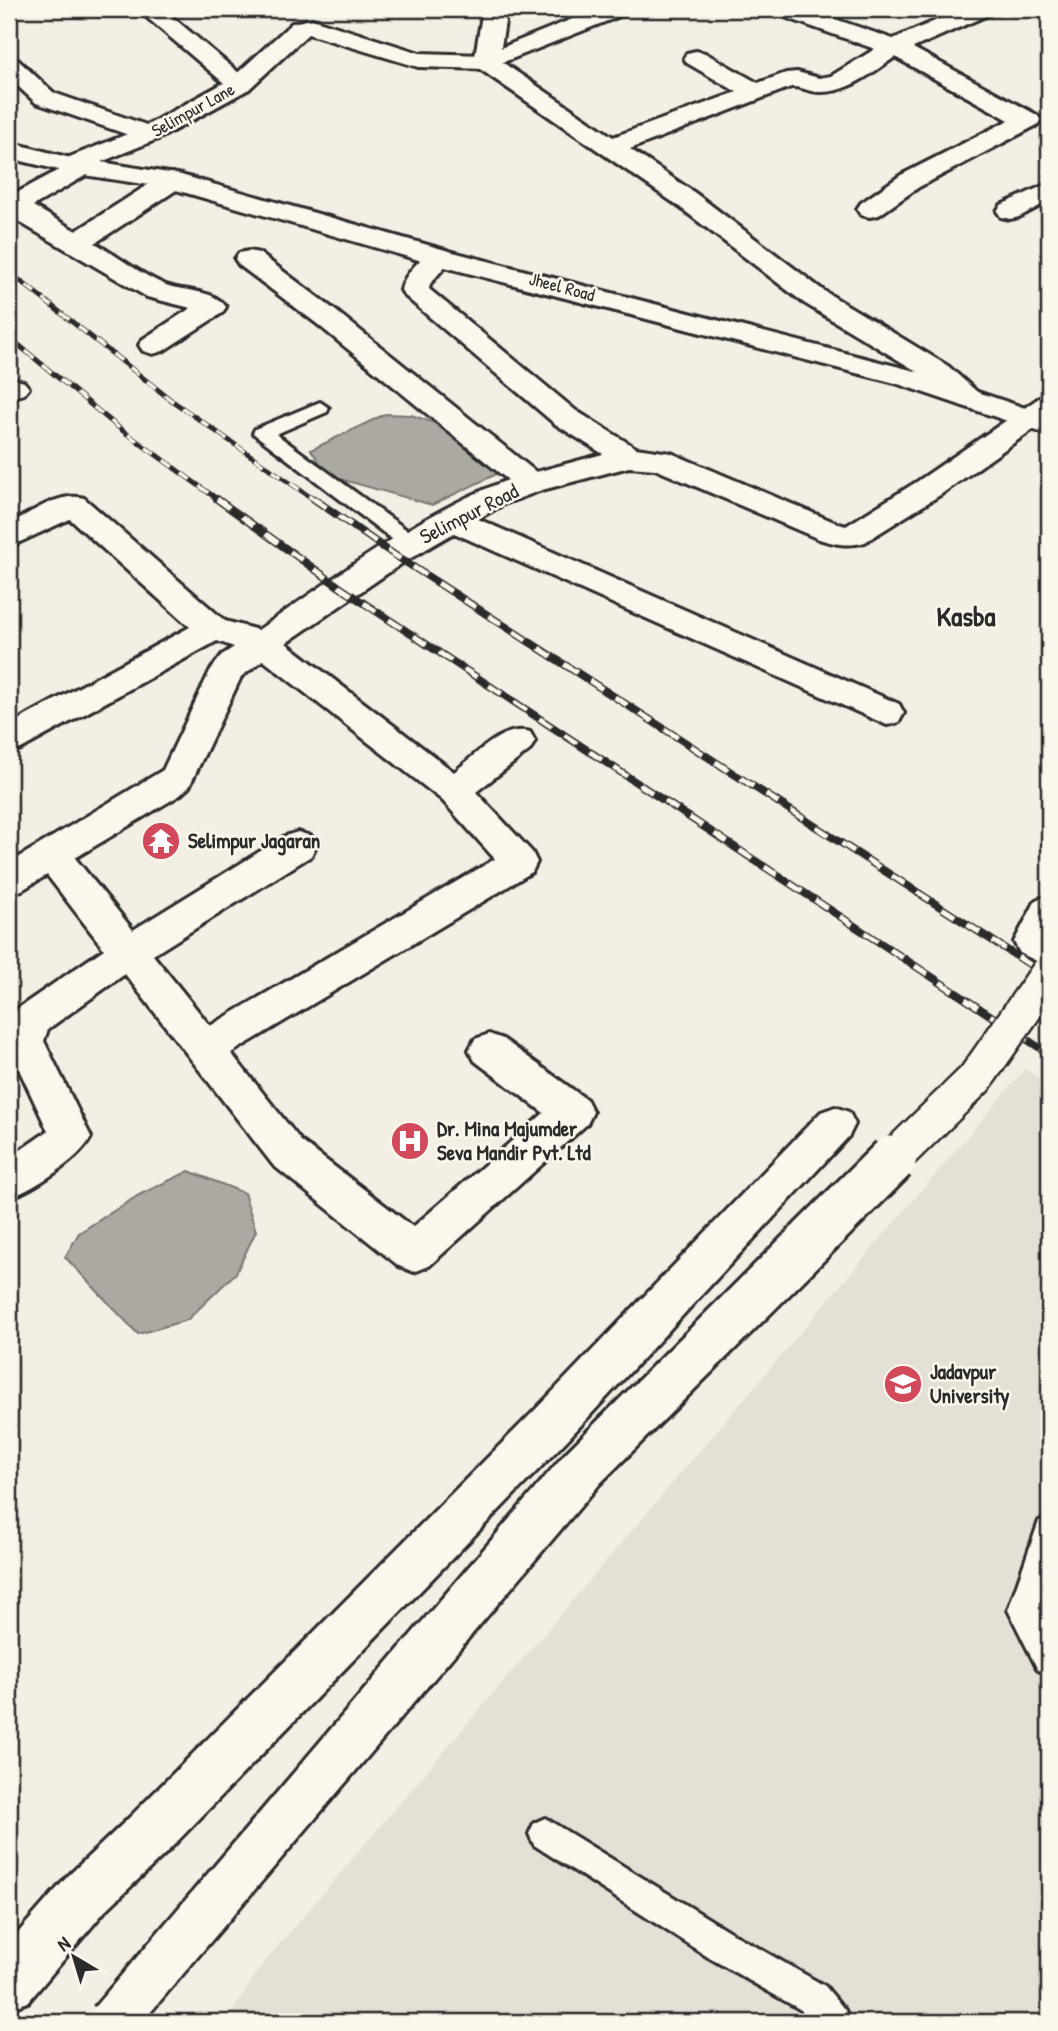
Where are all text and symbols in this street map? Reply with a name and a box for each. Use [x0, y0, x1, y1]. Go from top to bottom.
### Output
street label: Selimpur Lane [147, 76, 239, 143]
street label: Jheel Road [527, 266, 598, 307]
street label: Selimpur Road [414, 476, 523, 551]
district label: Kasba [937, 597, 995, 635]
temple icon: Selimpur Jagaran [140, 820, 182, 862]
place label: Selimpur Jagaran [188, 826, 320, 856]
place label: Dr. Mina Majumder Seva Mandir Pvt. Ltd [437, 1114, 592, 1167]
hospital icon: Dr. Mina Majumder Seva Mandir Pvt. Ltd [389, 1120, 431, 1162]
place label: Jadavpur University [930, 1357, 1010, 1411]
school or university icon: Jadavpur University [882, 1363, 924, 1405]
north arrow [38, 1923, 108, 1993]
text: N [52, 1930, 76, 1957]

